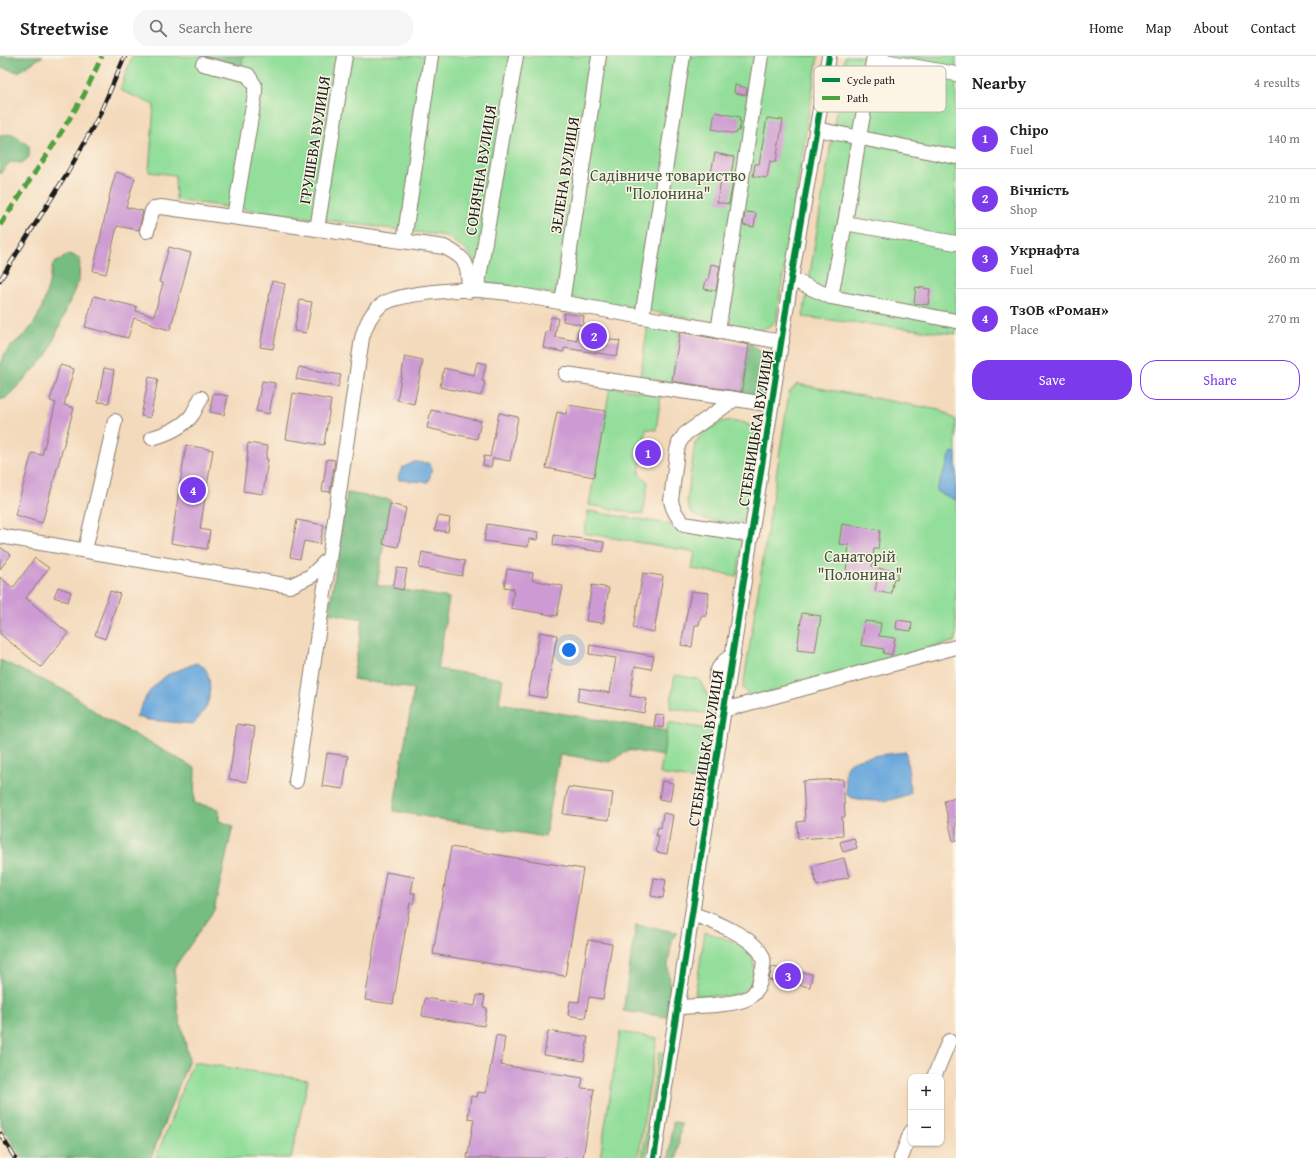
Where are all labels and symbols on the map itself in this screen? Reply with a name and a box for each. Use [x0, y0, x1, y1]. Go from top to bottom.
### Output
legend [814, 66, 946, 112]
text: Cycle path [847, 72, 896, 88]
street label: ГРУШЕВА ВУЛИЦЯ [292, 74, 336, 206]
text: Path [847, 90, 869, 106]
street label: СОНЯЧНА ВУЛИЦЯ [458, 103, 502, 237]
street label: ЗЕЛЕНА ВУЛИЦЯ [543, 114, 585, 235]
park label: Садівниче товариство "Полонина" [590, 163, 746, 205]
pin: 2 [581, 321, 607, 351]
street label: СТЕБНИЦЬКА ВУЛИЦЯ [731, 348, 779, 508]
pin: 1 [635, 438, 661, 468]
pin: 4 [180, 475, 206, 505]
park label: Санаторій "Полонина" [817, 544, 903, 586]
your location [559, 640, 579, 660]
street label: СТЕБНИЦЬКА ВУЛИЦЯ [681, 668, 729, 828]
pin: 3 [775, 961, 801, 991]

